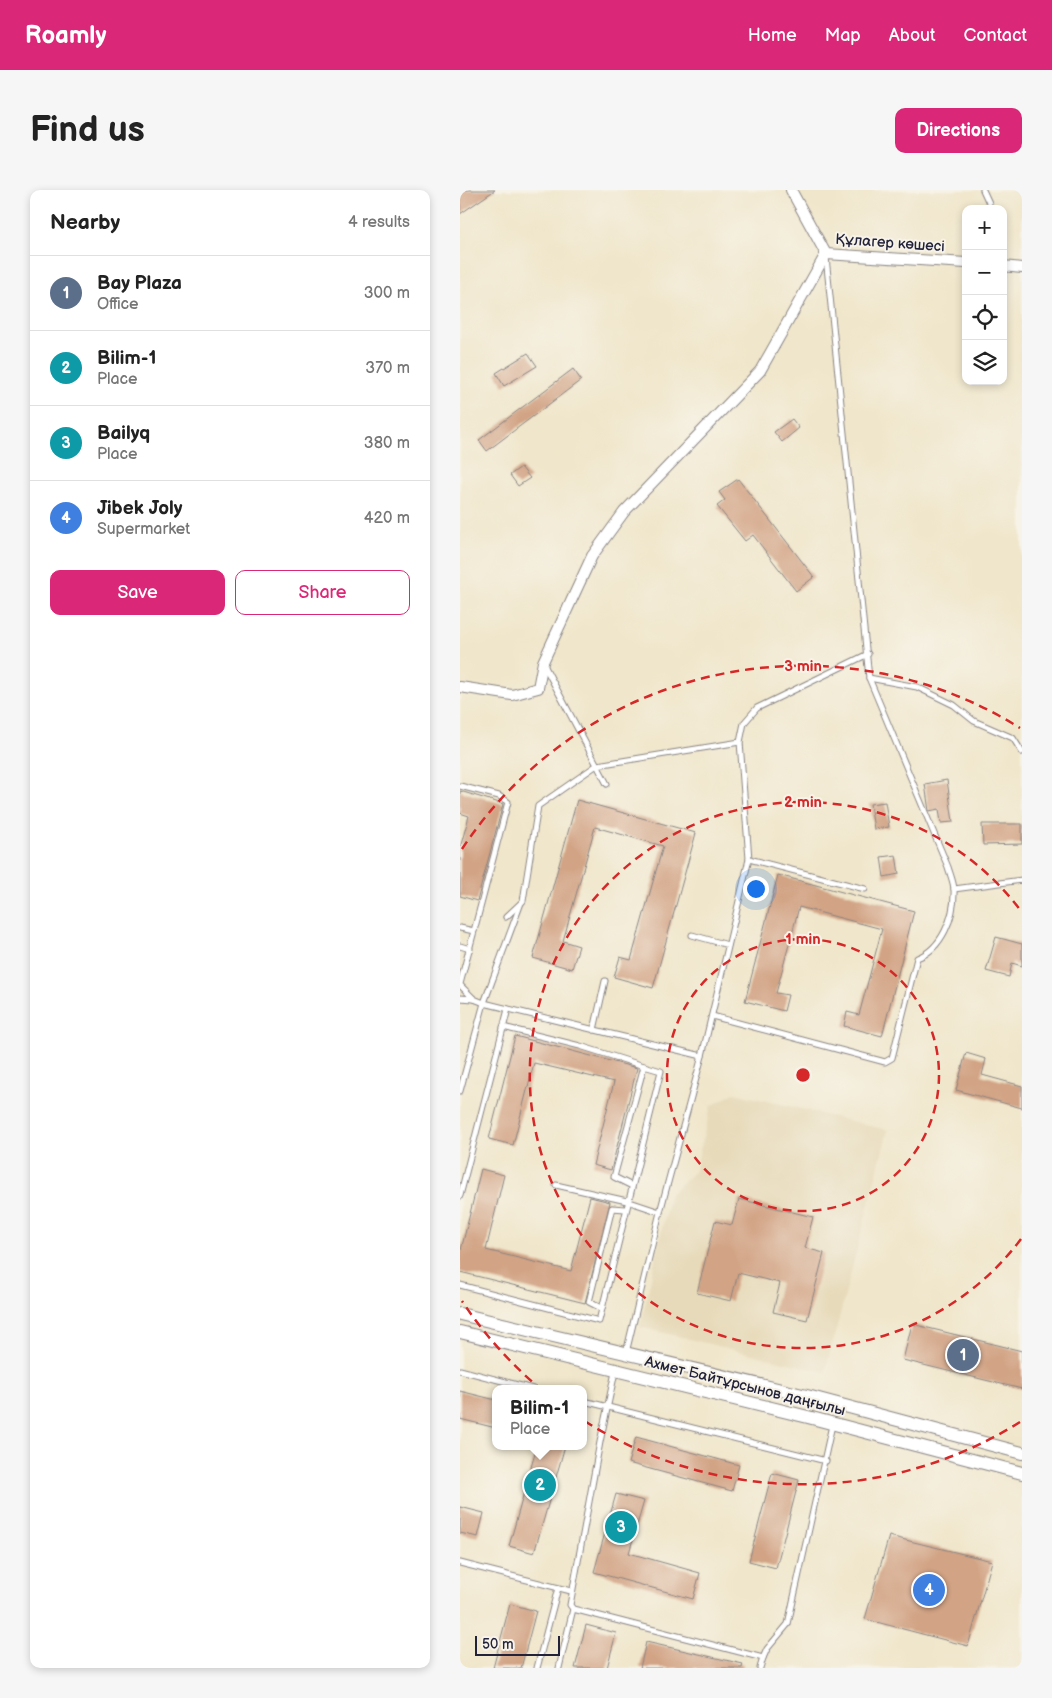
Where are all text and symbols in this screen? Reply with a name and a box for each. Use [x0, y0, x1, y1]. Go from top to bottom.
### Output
text: Roamly [25, 21, 106, 50]
text: Home [748, 25, 797, 46]
text: Map [825, 25, 861, 46]
text: About [889, 25, 936, 46]
text: Contact [964, 25, 1027, 46]
button: Directions [895, 108, 1022, 153]
text: Find us [30, 109, 145, 152]
map controls [962, 205, 1007, 385]
button: + [962, 205, 1007, 250]
text: Nearby [50, 210, 120, 235]
text: 4 results [348, 213, 410, 232]
street label: Құлагер көшесі [835, 230, 945, 256]
button: − [962, 250, 1007, 295]
text: Bay Plaza [97, 272, 182, 295]
text: 1 [63, 284, 69, 303]
text: 300 m [364, 284, 410, 303]
text: Office [97, 295, 139, 314]
button: locate [962, 295, 1007, 340]
button: layers [962, 340, 1007, 385]
text: Bilim-1 [97, 347, 156, 370]
text: 2 [61, 359, 71, 378]
text: 370 m [365, 359, 410, 378]
text: Place [97, 370, 138, 389]
text: Bailyq [97, 422, 150, 445]
text: 3 [61, 434, 71, 453]
text: 380 m [364, 434, 410, 453]
text: Place [97, 445, 138, 464]
text: Jibek Joly [97, 497, 183, 520]
text: 4 [61, 509, 71, 528]
text: 420 m [364, 509, 410, 528]
text: Supermarket [97, 520, 190, 539]
button: Save [50, 570, 225, 615]
button: Share [235, 570, 410, 615]
text: 3 min [784, 657, 822, 676]
text: 2 min [784, 793, 822, 812]
your location [743, 876, 769, 902]
text: 1 min [785, 930, 821, 949]
centre of rings [794, 1066, 812, 1084]
pin: 1 [947, 1336, 979, 1374]
street label: Ахмет Байтұрсынов даңғылы [642, 1352, 847, 1420]
popup [492, 1385, 587, 1450]
text: Bilim-1 [510, 1397, 569, 1420]
text: Place [510, 1420, 550, 1439]
pin: 2 [524, 1466, 556, 1504]
pin: 3 [605, 1508, 637, 1546]
pin: 4 [913, 1571, 945, 1609]
scale bar [475, 1633, 560, 1656]
text: 50 m [482, 1636, 514, 1653]

